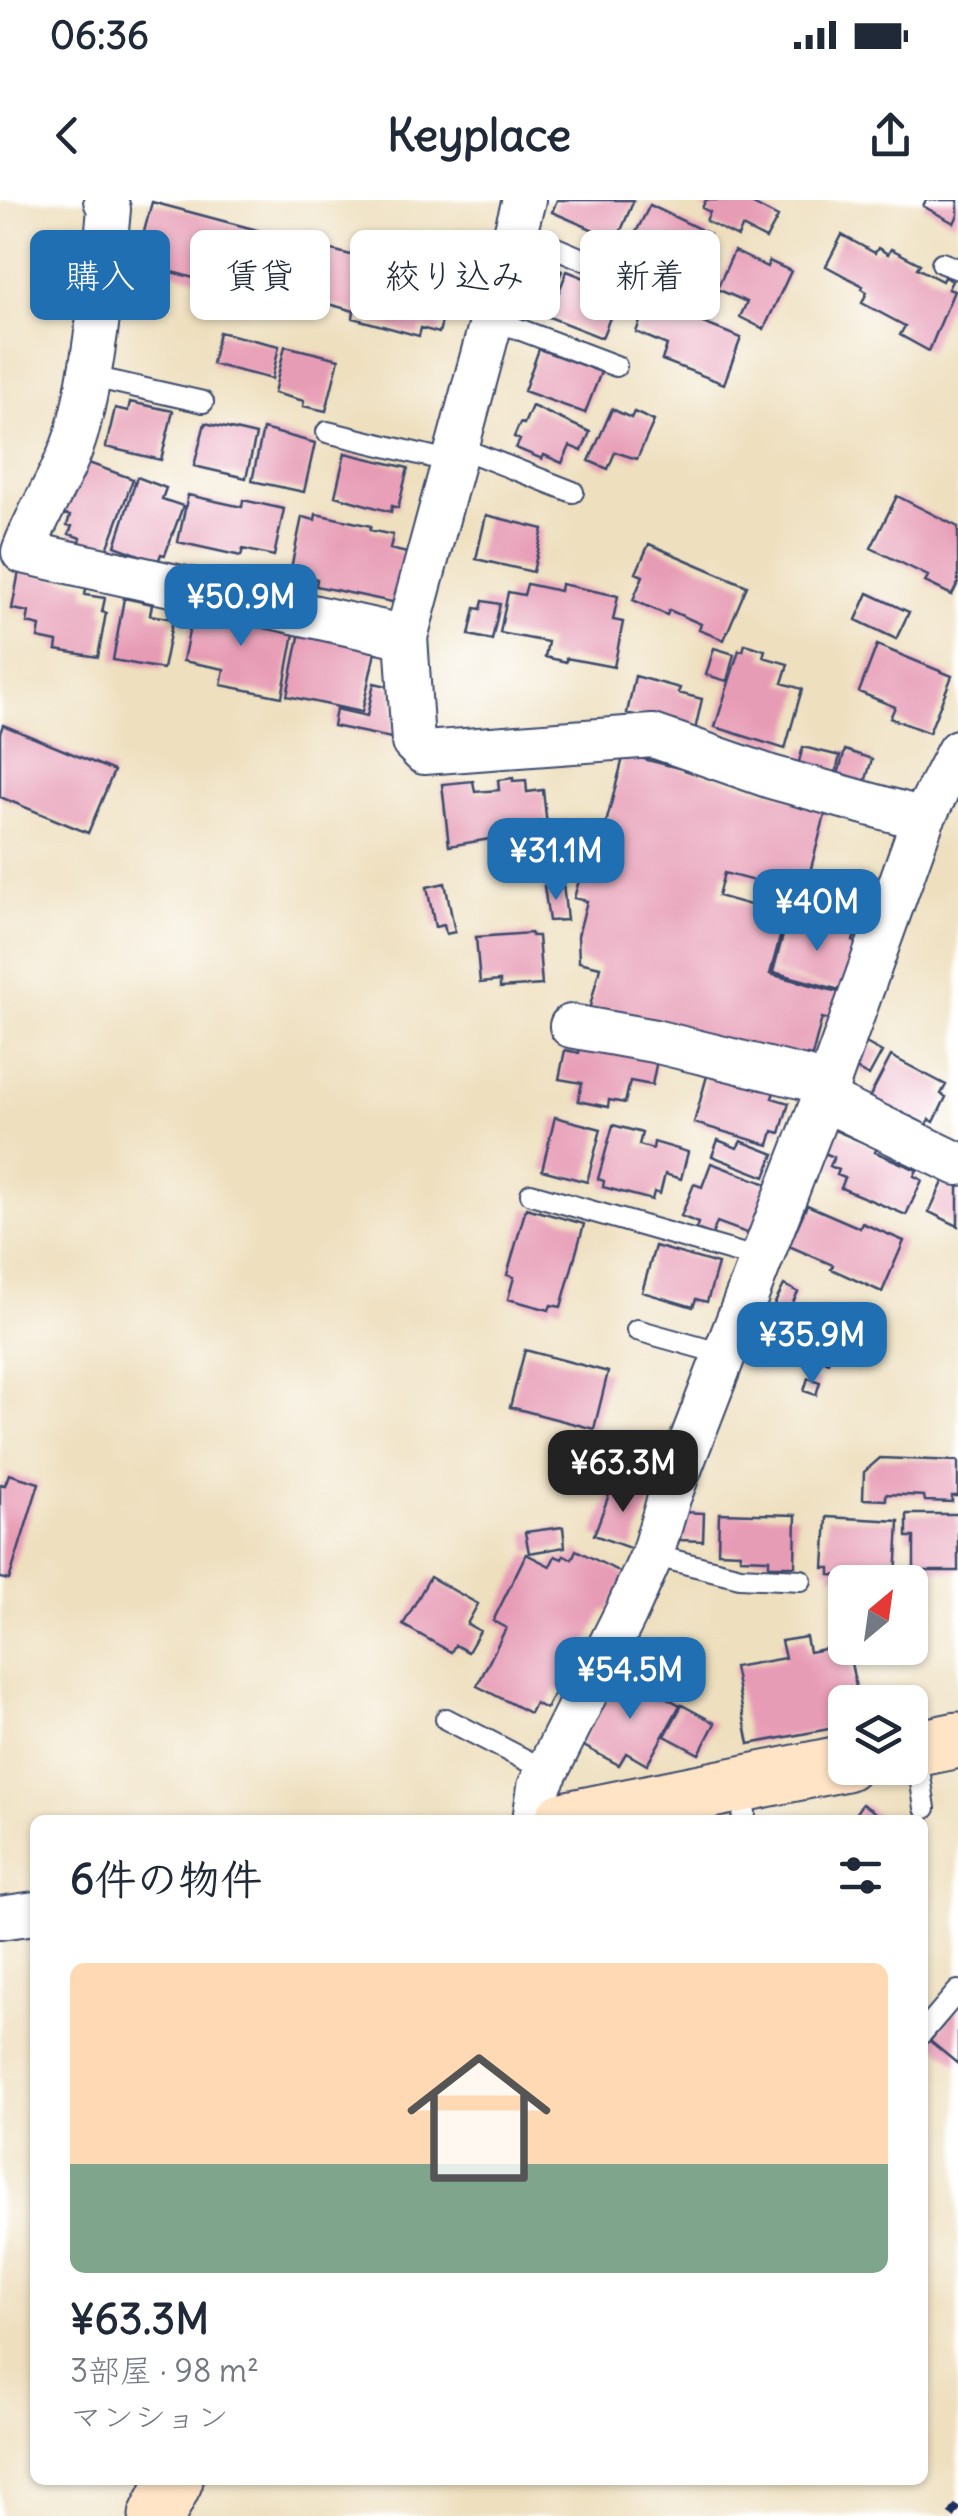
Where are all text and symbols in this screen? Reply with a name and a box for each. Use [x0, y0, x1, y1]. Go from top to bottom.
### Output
text: 06:36 [50, 12, 149, 59]
text: Keyplace [387, 107, 571, 163]
icon: back [40, 108, 95, 163]
icon: share [863, 108, 918, 163]
chip: 購入 [30, 230, 170, 320]
chip: 賃貸 [190, 230, 330, 320]
chip: 絞り込み [350, 230, 560, 320]
chip: 新着 [580, 230, 720, 320]
pin: ¥50.9M [160, 564, 322, 649]
text: ¥50.9M [186, 576, 296, 617]
pin: ¥31.1M [475, 818, 637, 903]
text: ¥31.1M [509, 830, 603, 871]
pin: ¥40M [758, 869, 876, 954]
text: ¥40M [775, 881, 859, 922]
pin: ¥35.9M [731, 1302, 893, 1387]
text: ¥35.9M [759, 1314, 865, 1355]
pin: ¥63.3M [542, 1430, 704, 1515]
text: ¥63.3M [570, 1442, 676, 1483]
north arrow [828, 1565, 928, 1665]
map controls [828, 1565, 928, 1785]
pin: ¥54.5M [549, 1637, 711, 1722]
text: ¥54.5M [577, 1649, 683, 1690]
button: layers [828, 1685, 928, 1785]
icon: filters [833, 1848, 888, 1903]
text: 6件の物件 [70, 1853, 262, 1905]
icon: home [389, 2028, 569, 2208]
text: ¥63.3M [70, 2293, 209, 2345]
text: 3部屋 · 98 m² [70, 2350, 259, 2391]
text: マンション [70, 2396, 229, 2437]

